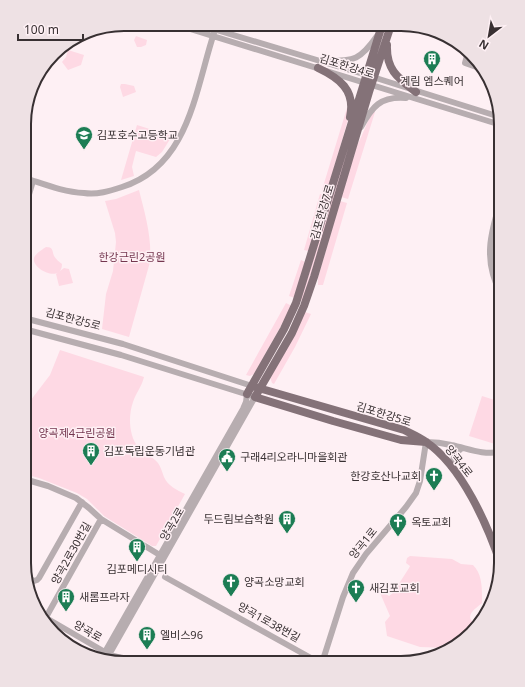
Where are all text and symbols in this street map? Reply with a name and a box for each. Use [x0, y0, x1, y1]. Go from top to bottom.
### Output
scale bar [18, 16, 83, 42]
north arrow [469, 16, 509, 56]
text: 100 m [24, 21, 59, 38]
text: N [476, 36, 491, 54]
building icon: 계림 엠스퀘어 [422, 49, 442, 74]
street label: 김포한강4로 [318, 50, 377, 81]
place label: 계림 엠스퀘어 [400, 73, 464, 88]
school or university icon: 김포호수고등학교 [74, 125, 94, 150]
place label: 김포호수고등학교 [97, 127, 178, 142]
street label: 김포한강7로 [306, 182, 337, 241]
park label: 한강근린2공원 [98, 249, 166, 264]
street label: 김포한강5로 [44, 304, 103, 333]
street label: 김포한강5로 [355, 398, 414, 429]
park label: 양곡제4근린공원 [38, 425, 116, 440]
building icon: 김포독립운동기념관 [81, 441, 101, 466]
street label: 양곡4로 [442, 442, 477, 480]
place label: 김포독립운동기념관 [104, 443, 195, 458]
public building icon: 구래4리오라니마을회관 [217, 447, 237, 472]
place label: 구래4리오라니마을회관 [240, 449, 348, 464]
church icon: 한강호산나교회 [424, 466, 444, 491]
place label: 한강호산나교회 [350, 468, 421, 483]
street label: 양곡2로 [156, 504, 187, 543]
building icon: 두드림보습학원 [277, 509, 297, 534]
place label: 두드림보습학원 [203, 511, 274, 526]
church icon: 옥토교회 [388, 512, 408, 537]
place label: 옥토교회 [411, 514, 451, 529]
street label: 양곡2로30번길 [47, 519, 94, 587]
street label: 양곡1로 [345, 524, 380, 562]
building icon: 김포메디시티 [127, 537, 147, 562]
place label: 김포메디시티 [107, 561, 167, 576]
church icon: 양곡소망교회 [221, 572, 241, 597]
place label: 양곡소망교회 [244, 574, 305, 589]
church icon: 새김포교회 [346, 578, 366, 603]
place label: 새김포교회 [369, 580, 420, 595]
building icon: 새롬프라자 [56, 587, 76, 612]
place label: 새롬프라자 [79, 589, 130, 604]
street label: 양곡1로38번길 [235, 598, 303, 645]
street label: 양곡로 [71, 616, 105, 645]
building icon: 엘비스96 [137, 625, 157, 650]
place label: 엘비스96 [160, 627, 203, 642]

